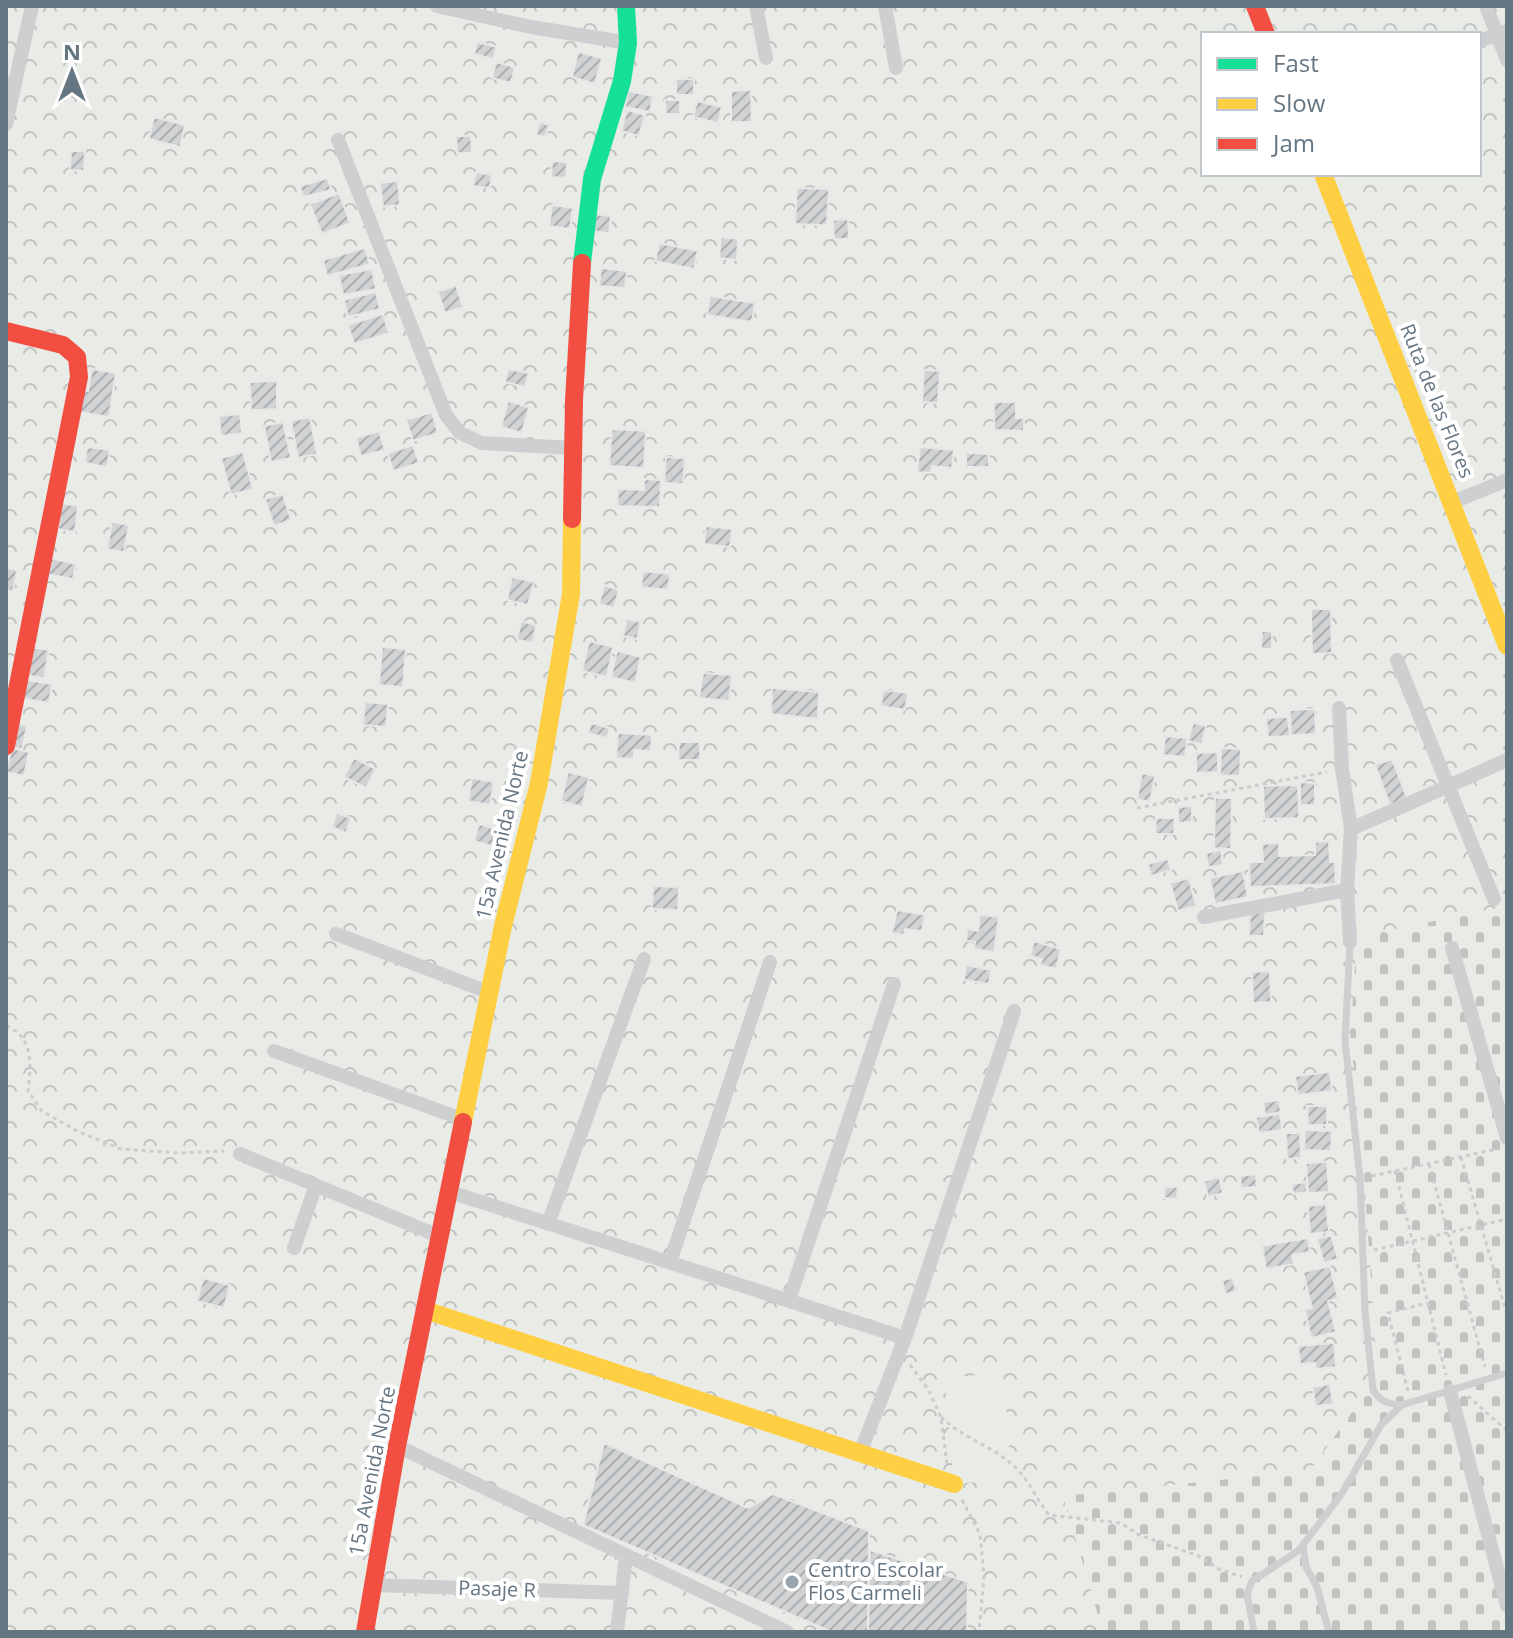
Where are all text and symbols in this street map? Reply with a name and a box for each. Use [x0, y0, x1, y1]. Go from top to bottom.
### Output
north arrow [32, 32, 112, 112]
legend [1201, 32, 1481, 176]
text: N [63, 36, 81, 66]
text: Fast [1273, 46, 1319, 79]
text: Slow [1273, 86, 1326, 119]
text: Jam [1271, 126, 1315, 159]
street label: Ruta de las Flores [1394, 320, 1481, 482]
street label: 15a Avenida Norte [469, 748, 534, 922]
street label: 15a Avenida Norte [342, 1384, 401, 1558]
place label: Centro Escolar Flos Carmeli [808, 1556, 943, 1606]
marker: Centro Escolar Flos Carmeli [783, 1573, 801, 1591]
street label: Pasaje R [458, 1574, 537, 1603]

